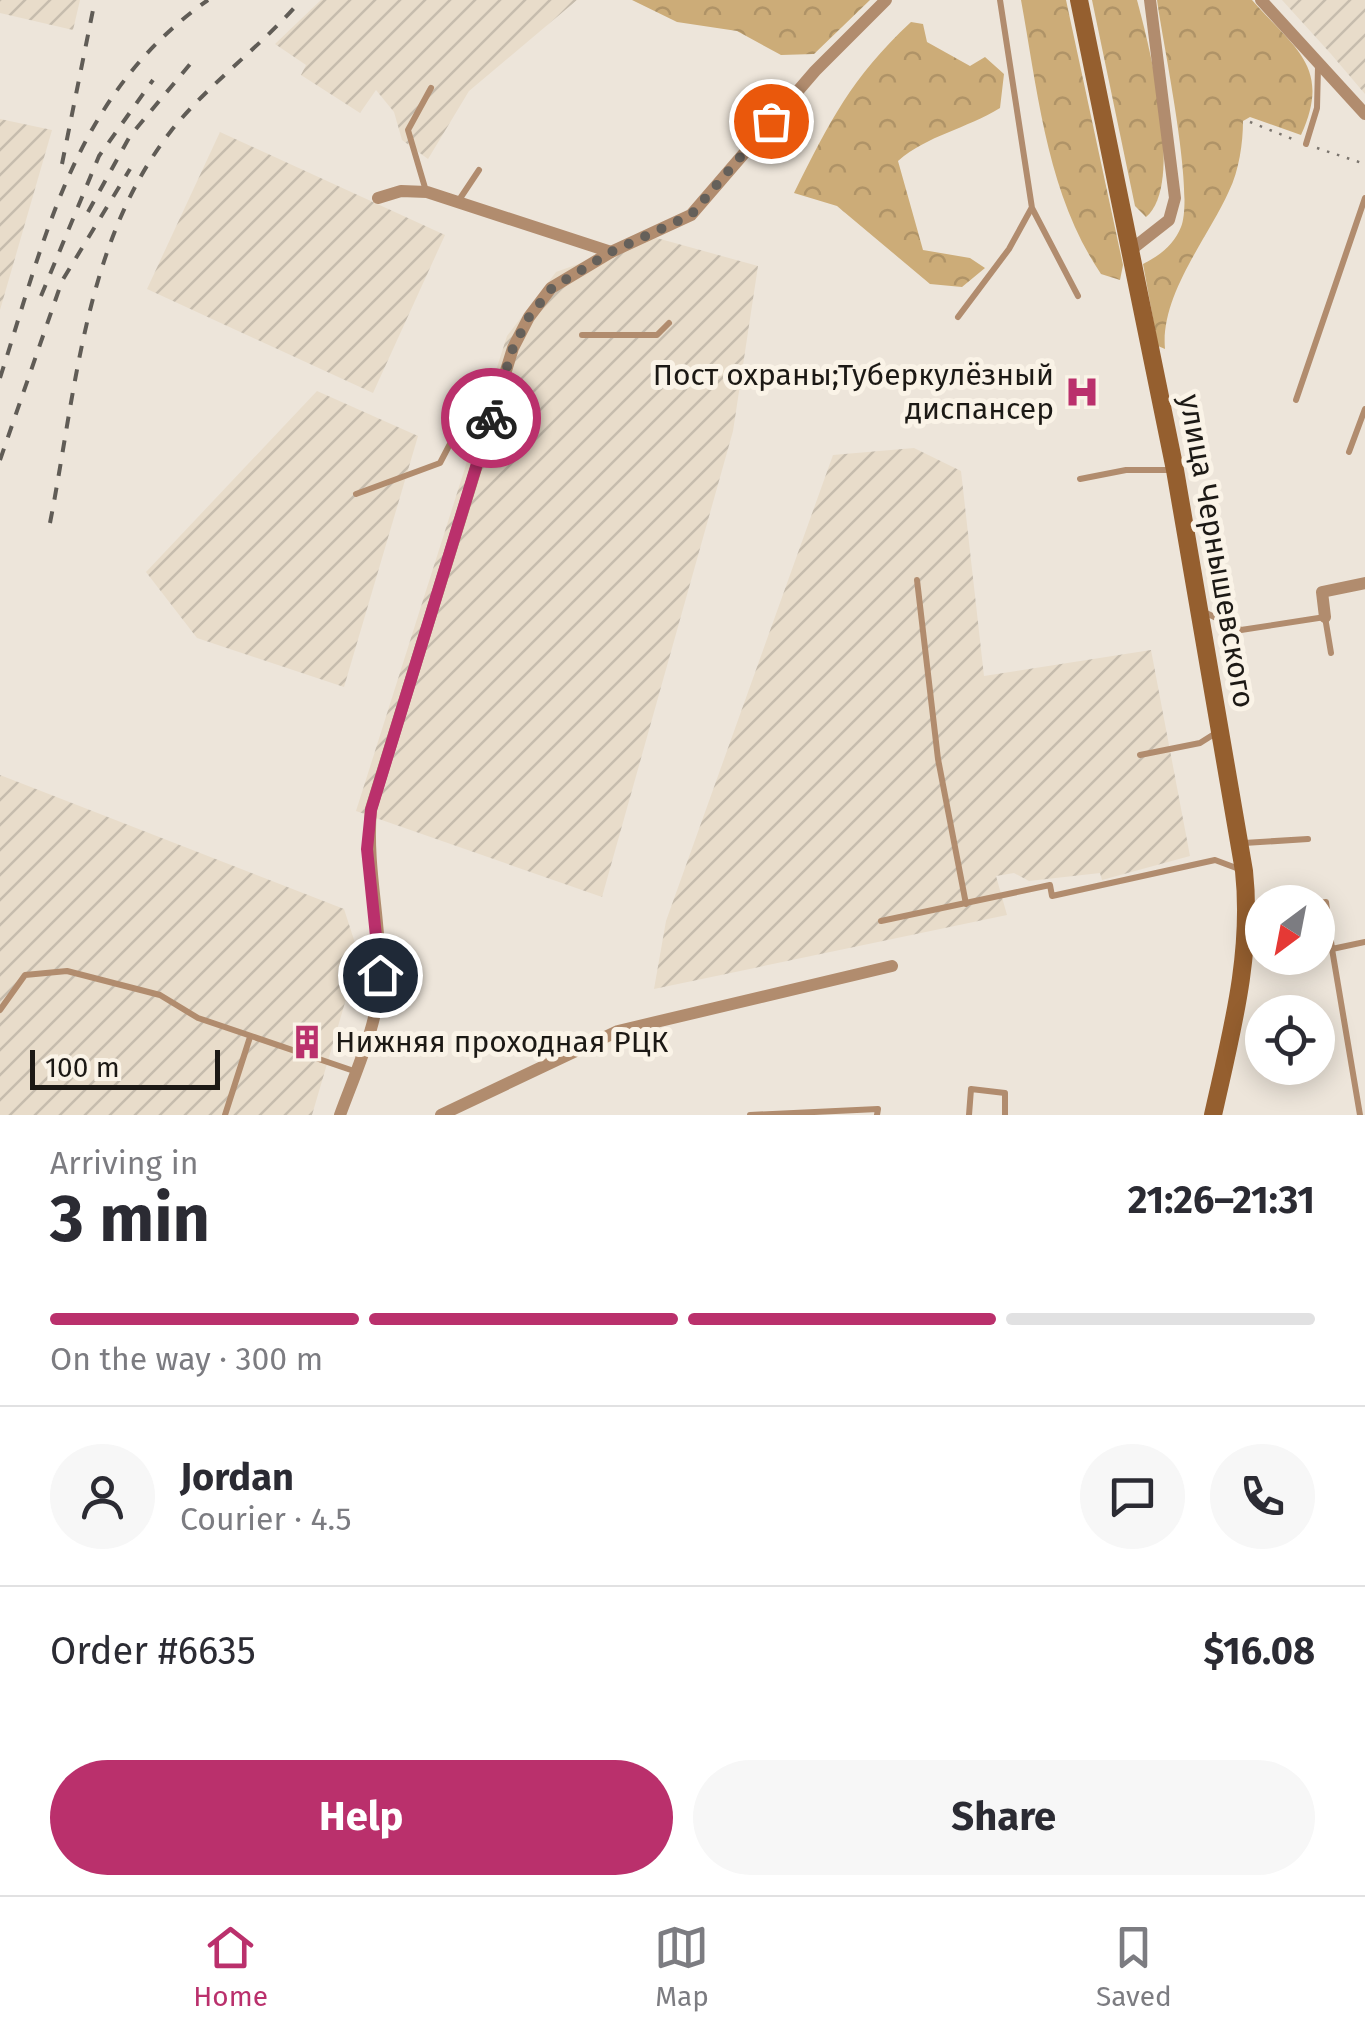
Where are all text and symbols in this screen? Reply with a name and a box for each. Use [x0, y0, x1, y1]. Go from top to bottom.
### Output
pin [729, 79, 814, 164]
icon: bag [744, 94, 799, 149]
place label: Пост охраны;Туберкулёзный диспансер [653, 357, 1054, 427]
courier [441, 368, 541, 468]
hospital icon: Пост охраны;Туберкулёзный диспансер [1063, 373, 1101, 411]
icon: bike [464, 391, 519, 446]
street label: улица Чернышевского [1172, 391, 1262, 711]
north arrow [1245, 885, 1335, 975]
map controls [1245, 885, 1335, 1085]
pin [338, 933, 423, 1018]
icon: home [353, 948, 408, 1003]
button: locate [1245, 995, 1335, 1085]
building icon: Нижняя проходная РЦК [288, 1023, 326, 1061]
place label: Нижняя проходная РЦК [335, 1024, 669, 1060]
scale bar [30, 1045, 220, 1090]
text: 100 m [45, 1051, 120, 1084]
text: Arriving in [50, 1144, 198, 1182]
text: 21:26–21:31 [1128, 1177, 1315, 1223]
text: 3 min [50, 1180, 210, 1258]
text: On the way · 300 m [50, 1340, 323, 1378]
button: person [50, 1444, 155, 1549]
button: chat [1080, 1444, 1185, 1549]
button: phone [1210, 1444, 1315, 1549]
text: Jordan [180, 1454, 294, 1500]
text: Courier · 4.5 [180, 1500, 351, 1538]
text: Order #6635 [50, 1628, 256, 1674]
text: $16.08 [1204, 1628, 1315, 1674]
button: Help [50, 1760, 673, 1875]
button: Share [693, 1760, 1315, 1875]
tab: Home [193, 1920, 268, 2013]
tab: Map [654, 1920, 709, 2013]
tab: Saved [1096, 1920, 1172, 2013]

